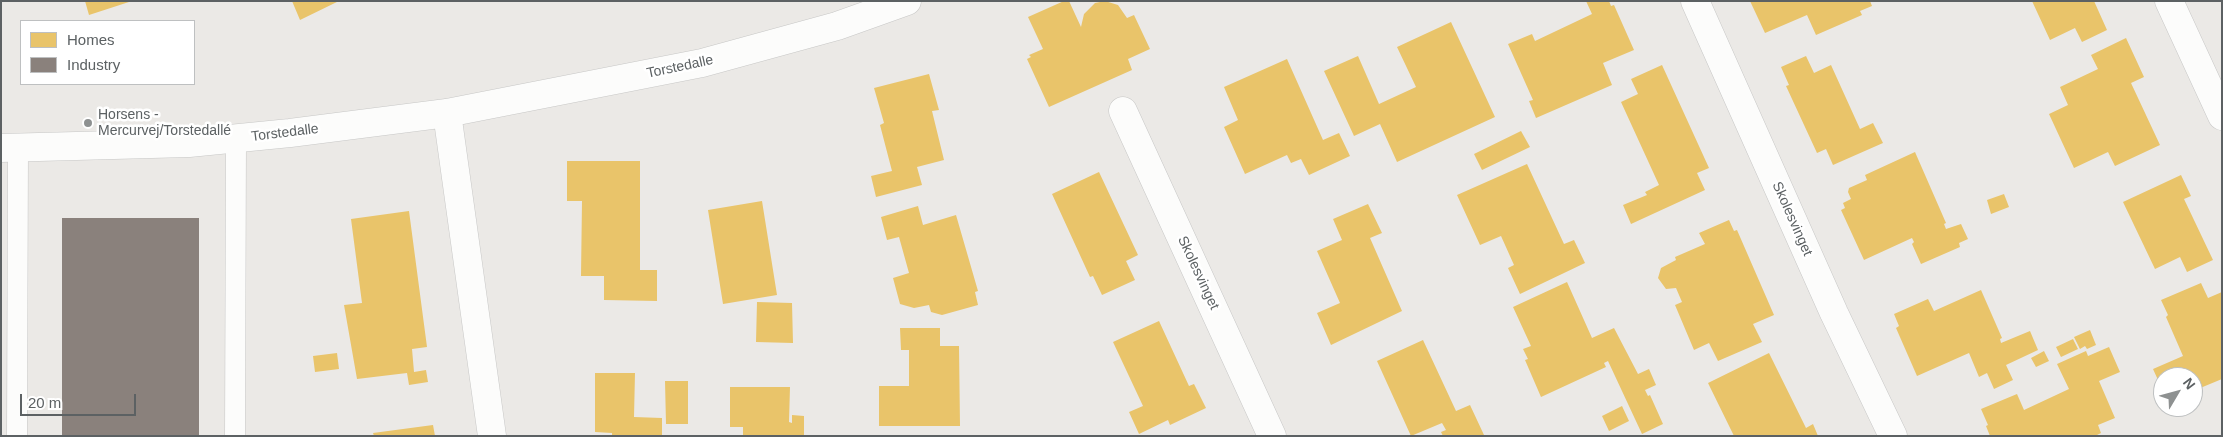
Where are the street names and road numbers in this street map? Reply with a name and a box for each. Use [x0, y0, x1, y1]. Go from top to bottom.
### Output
street label: Torstedalle [645, 52, 715, 82]
street label: Torstedalle [250, 121, 320, 145]
street label: Skolesvinget [1768, 179, 1816, 259]
street label: Skolesvinget [1174, 233, 1222, 313]

